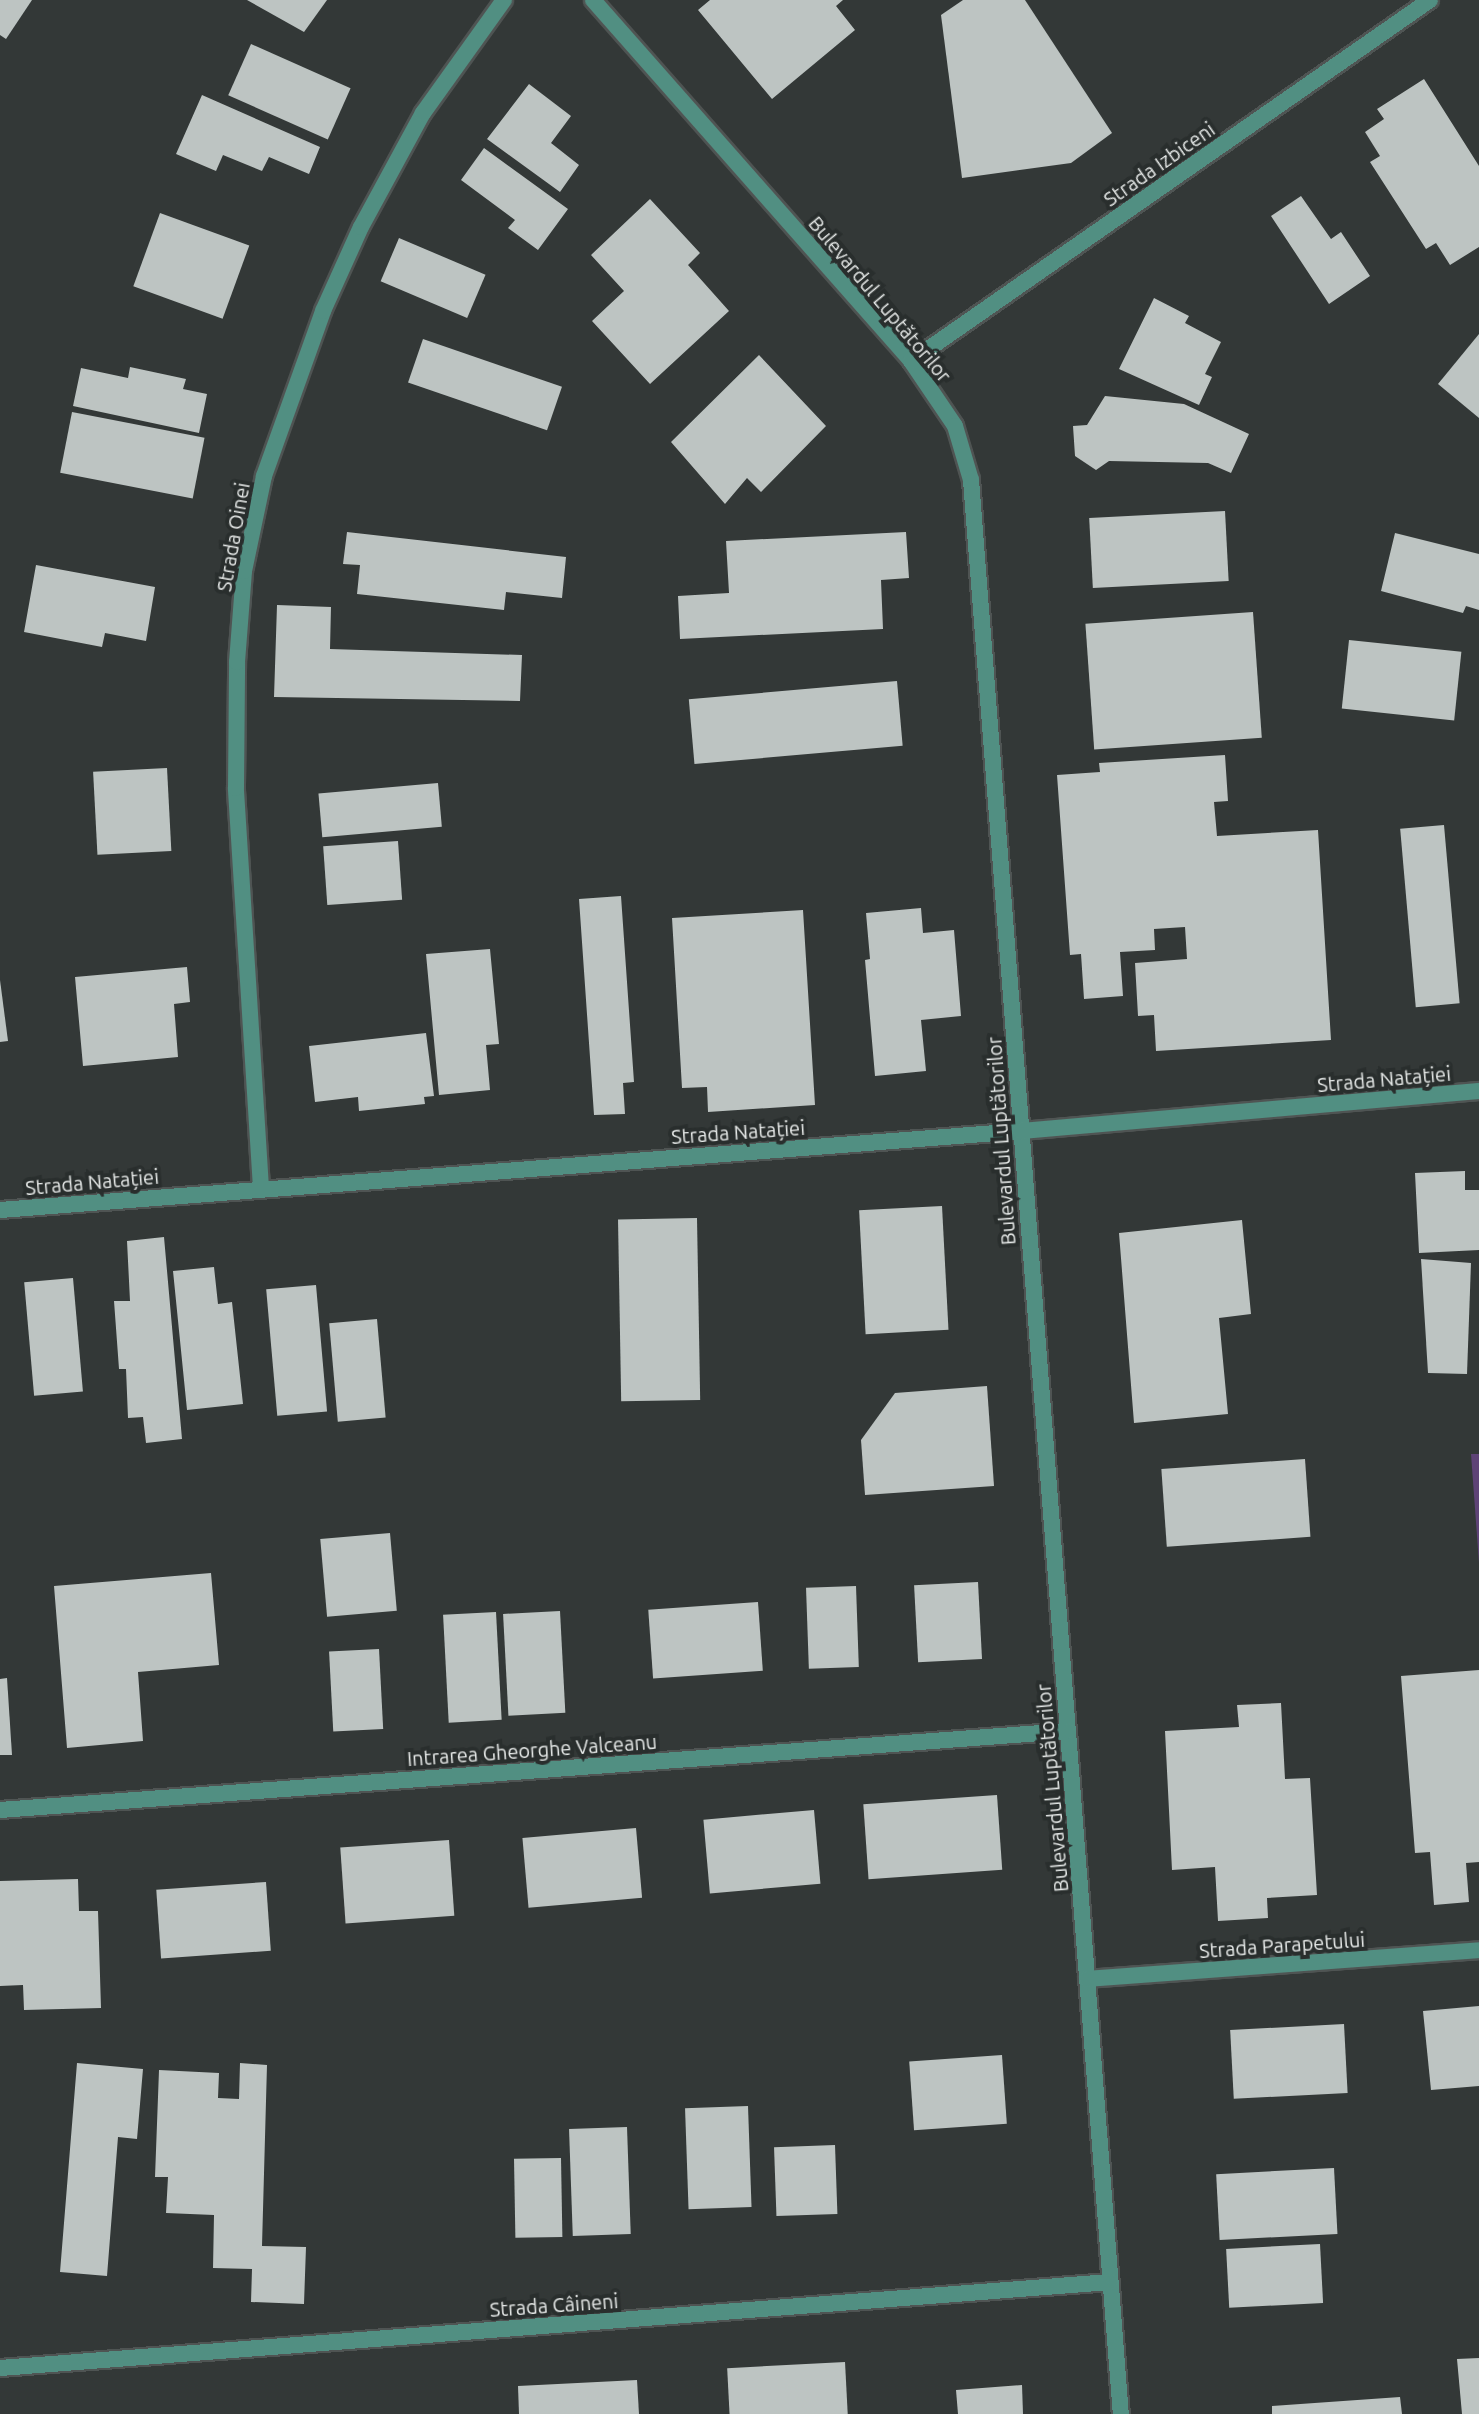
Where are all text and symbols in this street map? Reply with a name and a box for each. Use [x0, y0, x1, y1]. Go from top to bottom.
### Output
street label: Strada Izbiceni [1099, 117, 1219, 211]
street label: Bulevardul Luptătorilor [804, 211, 956, 387]
street label: Strada Oinei [212, 481, 254, 593]
street label: Bulevardul Luptătorilor [982, 1036, 1020, 1246]
street label: Strada Natației [1316, 1061, 1452, 1097]
street label: Strada Natației [670, 1115, 806, 1149]
street label: Strada Natației [24, 1164, 160, 1200]
street label: Bulevardul Luptătorilor [1031, 1683, 1073, 1893]
street label: Intrarea Gheorghe Valceanu [406, 1729, 658, 1771]
street label: Strada Parapetului [1198, 1927, 1366, 1963]
street label: Strada Câineni [489, 2289, 619, 2321]

